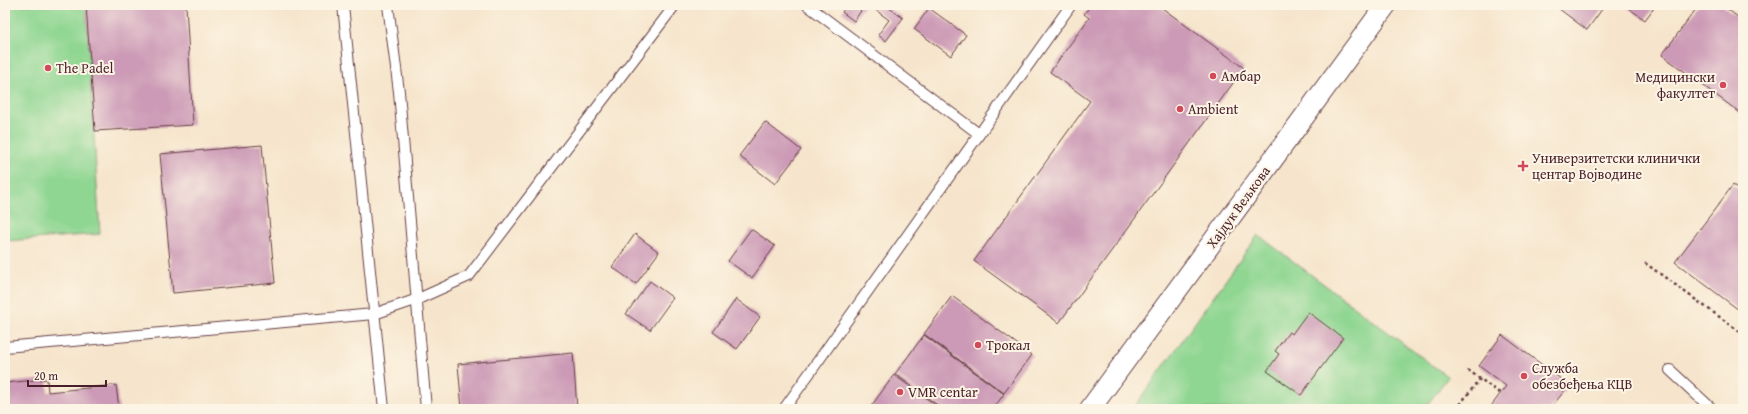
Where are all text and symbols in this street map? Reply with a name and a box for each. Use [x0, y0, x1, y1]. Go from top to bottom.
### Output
place label: The Padel [56, 58, 114, 78]
marker: The Padel [43, 63, 53, 73]
place label: Амбар [1221, 66, 1261, 86]
place label: Медицински факултет [1635, 67, 1715, 103]
marker: Амбар [1208, 71, 1218, 81]
marker: Медицински факултет [1718, 80, 1728, 90]
place label: Ambient [1188, 99, 1239, 119]
marker: Ambient [1175, 104, 1185, 114]
place label: Универзитетски клинички центар Војводине [1532, 148, 1700, 184]
marker: Универзитетски клинички центар Војводине [1517, 160, 1529, 172]
street label: Хајдук Вељкова [1201, 162, 1275, 252]
place label: Трокал [986, 335, 1031, 355]
marker: Трокал [973, 340, 983, 350]
place label: Служба обезбеђења КЦВ [1532, 358, 1633, 394]
scale bar [28, 362, 106, 388]
text: 20 m [34, 367, 58, 384]
marker: Служба обезбеђења КЦВ [1519, 371, 1529, 381]
place label: VMR centar [908, 382, 978, 402]
marker: VMR centar [895, 387, 905, 397]

